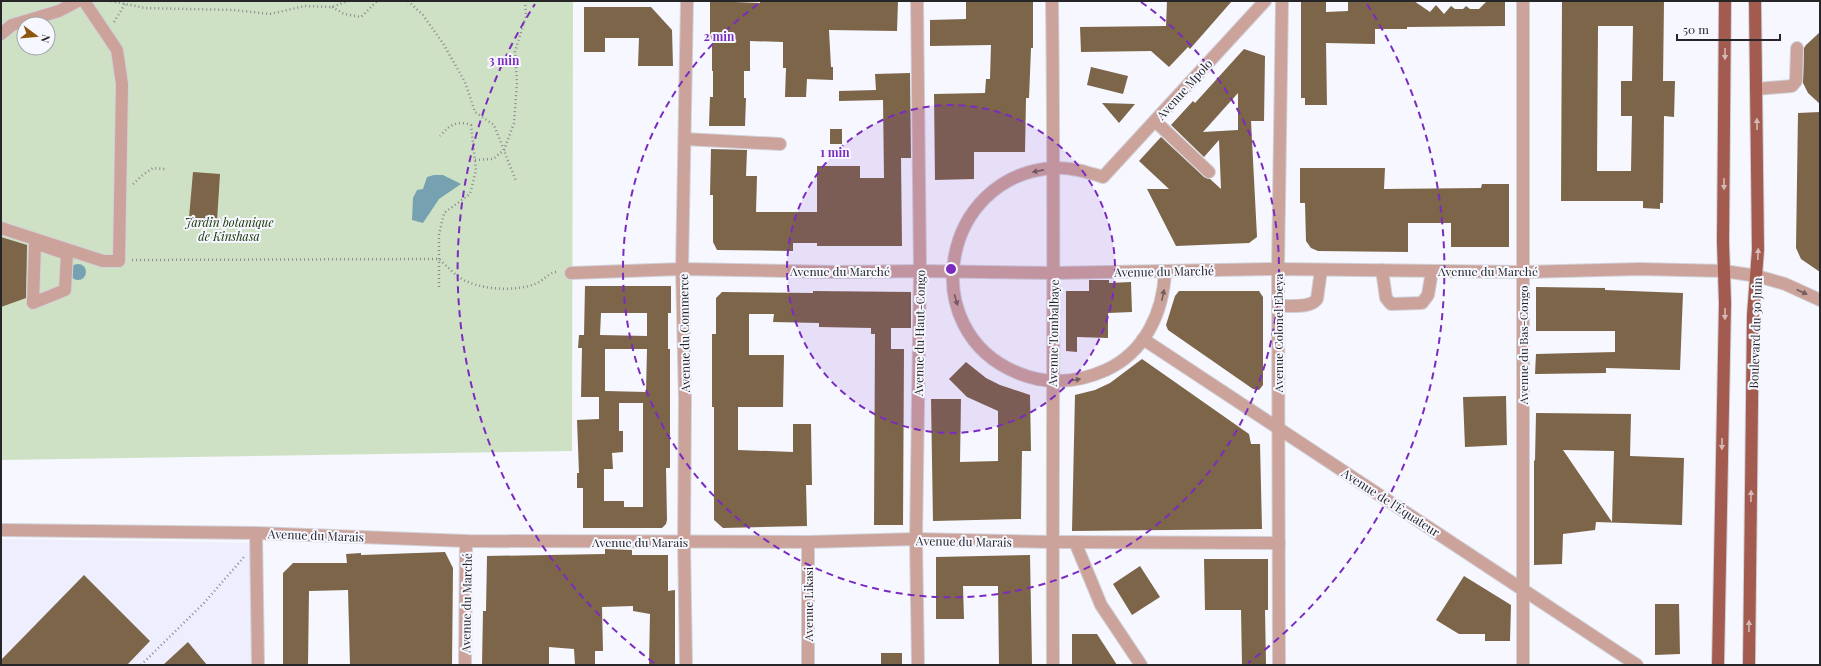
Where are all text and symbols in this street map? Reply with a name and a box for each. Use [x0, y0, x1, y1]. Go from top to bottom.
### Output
north arrow [16, 16, 56, 56]
scale bar [1677, 16, 1780, 42]
text: 50 m [1683, 21, 1709, 37]
text: 2 min [704, 28, 735, 44]
text: N [38, 33, 54, 45]
one-way arrow [1722, 48, 1728, 61]
text: 3 min [489, 52, 520, 68]
street label: Avenue Mpolo [1152, 55, 1216, 123]
one-way arrow [1753, 118, 1760, 130]
text: 1 min [820, 144, 850, 160]
one-way arrow [1032, 168, 1044, 174]
one-way arrow [1721, 178, 1727, 191]
park label: Jardin botanique de Kinshasa [184, 214, 274, 244]
one-way arrow [1755, 247, 1761, 260]
centre of rings [944, 262, 958, 276]
street label: Avenue du Marché [1113, 262, 1214, 280]
street label: Avenue du Marché [789, 263, 890, 279]
street label: Avenue du Marché [1437, 263, 1538, 279]
street label: Avenue du Haut-Congo [910, 269, 928, 397]
street label: Avenue du Commerce [675, 273, 693, 394]
street label: Avenue Colonel Ebeya [1270, 274, 1286, 393]
street label: Boulevard du 30 Juin [1745, 277, 1765, 389]
street label: Avenue Tombalbaye [1044, 279, 1062, 388]
street label: Avenue du Bas-Congo [1515, 285, 1531, 406]
one-way arrow [1796, 288, 1808, 295]
one-way arrow [1160, 289, 1166, 301]
one-way arrow [953, 295, 959, 307]
one-way arrow [1721, 308, 1728, 320]
one-way arrow [1069, 377, 1081, 383]
one-way arrow [1719, 438, 1725, 451]
street label: Avenue de l'Équateur [1338, 464, 1444, 540]
one-way arrow [1748, 489, 1754, 502]
street label: Avenue du Marais [267, 525, 364, 545]
street label: Avenue du Marais [915, 532, 1012, 550]
street label: Avenue du Marais [591, 534, 688, 550]
street label: Avenue du Marché [457, 553, 475, 654]
street label: Avenue Likasi [800, 566, 816, 642]
one-way arrow [1746, 619, 1752, 632]

